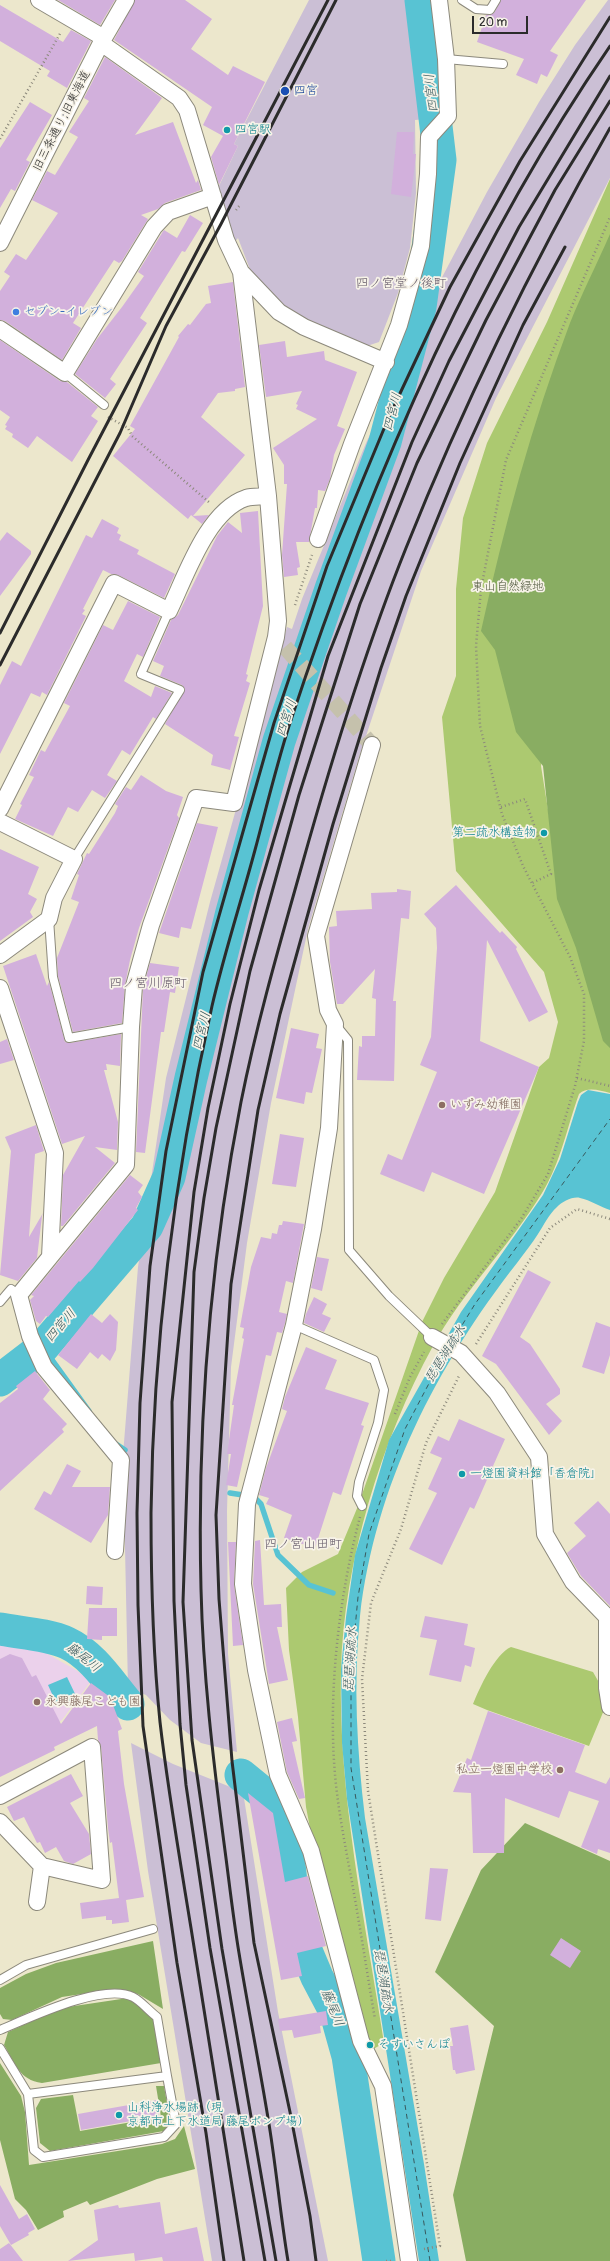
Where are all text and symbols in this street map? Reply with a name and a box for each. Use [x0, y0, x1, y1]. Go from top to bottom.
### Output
scale bar [474, 8, 530, 34]
text: 20 m [479, 15, 507, 30]
street label: 旧三条通り;旧東海道 [30, 68, 94, 174]
water label: 四宮川 [422, 73, 442, 113]
place label: 四宮 [294, 84, 318, 98]
marker: 四宮 [279, 85, 291, 97]
place label: 四宮駅 [235, 123, 271, 137]
marker: 四宮駅 [222, 125, 232, 135]
district label: 四ノ宮堂ノ後町 [356, 276, 446, 292]
place label: セブン-イレブン [24, 305, 113, 319]
marker: セブン-イレブン [11, 307, 21, 317]
water label: 四宮川 [380, 391, 406, 433]
park label: 東山自然緑地 [472, 580, 544, 594]
water label: 四宮川 [274, 697, 300, 739]
place label: 第二疏水構造物 [452, 826, 536, 840]
marker: 第二疏水構造物 [539, 828, 549, 838]
district label: 四ノ宮川原町 [109, 976, 187, 992]
water label: 四宮川 [190, 1010, 214, 1052]
place label: いずみ幼稚園 [450, 1098, 522, 1112]
marker: いずみ幼稚園 [437, 1100, 447, 1110]
water label: 四宮川 [42, 1306, 80, 1346]
water label: 琵琶湖疏水 [422, 1322, 470, 1386]
place label: 一燈園資料館「香倉院」 [470, 1467, 602, 1481]
marker: 一燈園資料館「香倉院」 [457, 1469, 467, 1479]
district label: 四ノ宮山田町 [264, 1537, 342, 1553]
water label: 琵琶湖疏水 [342, 1626, 360, 1692]
water label: 藤尾川 [63, 1640, 103, 1676]
place label: 永興藤尾こども園 [45, 1695, 141, 1709]
marker: 永興藤尾こども園 [32, 1697, 42, 1707]
place label: 私立一燈園中学校 [456, 1763, 552, 1777]
marker: 私立一燈園中学校 [555, 1765, 565, 1775]
water label: 琵琶湖疏水 [370, 1948, 396, 2014]
water label: 藤尾川 [317, 1987, 347, 2029]
place label: そすいさんぽ [378, 2038, 450, 2052]
marker: そすいさんぽ [365, 2040, 375, 2050]
place label: 山科浄水場跡（現 京都市上下水道局 藤尾ポンプ場） [127, 2101, 310, 2129]
marker: 山科浄水場跡（現 京都市上下水道局 藤尾ポンプ場） [114, 2110, 124, 2120]

